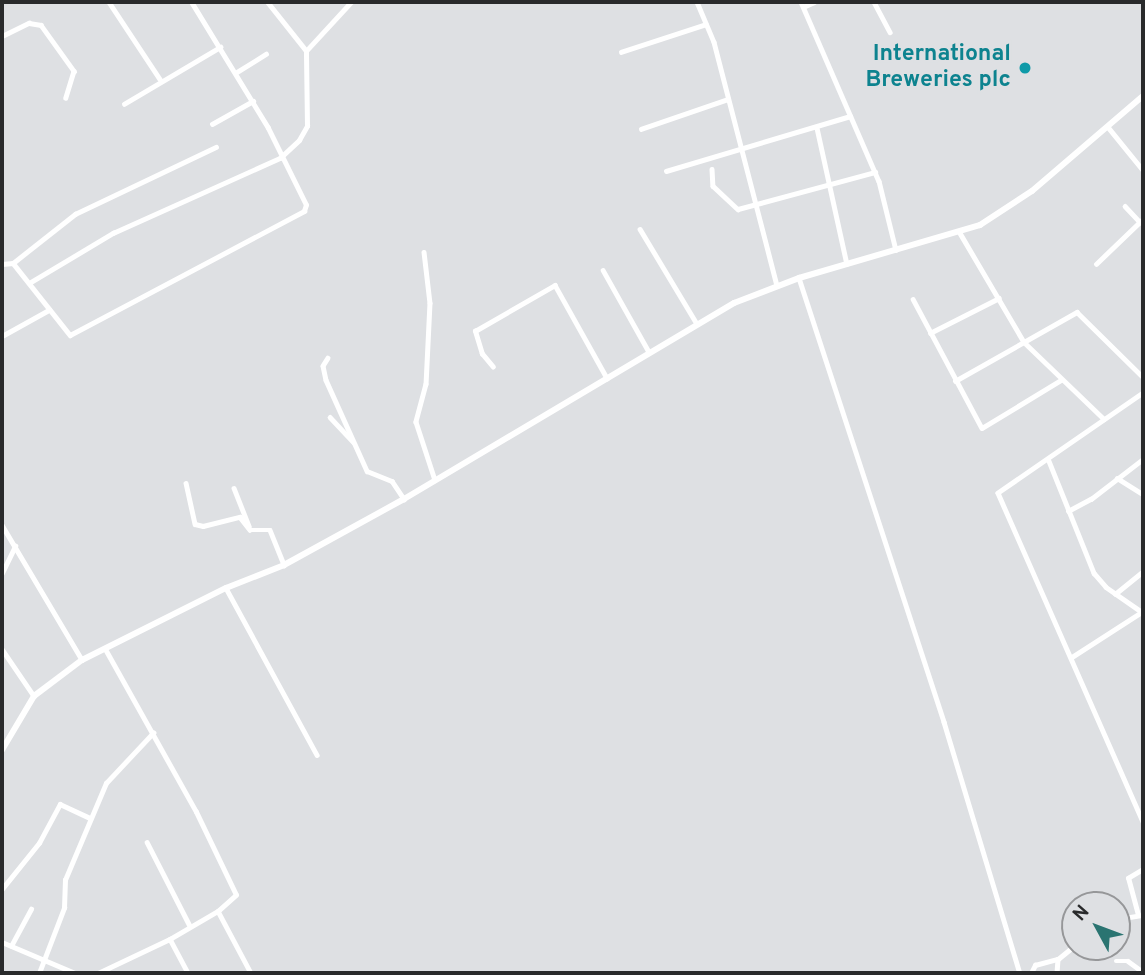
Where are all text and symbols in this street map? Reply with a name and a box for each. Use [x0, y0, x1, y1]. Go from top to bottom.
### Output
place label: International Breweries plc [865, 41, 1011, 95]
marker: International Breweries plc [1017, 60, 1033, 76]
north arrow [1061, 891, 1131, 961]
text: N [1068, 901, 1095, 927]

